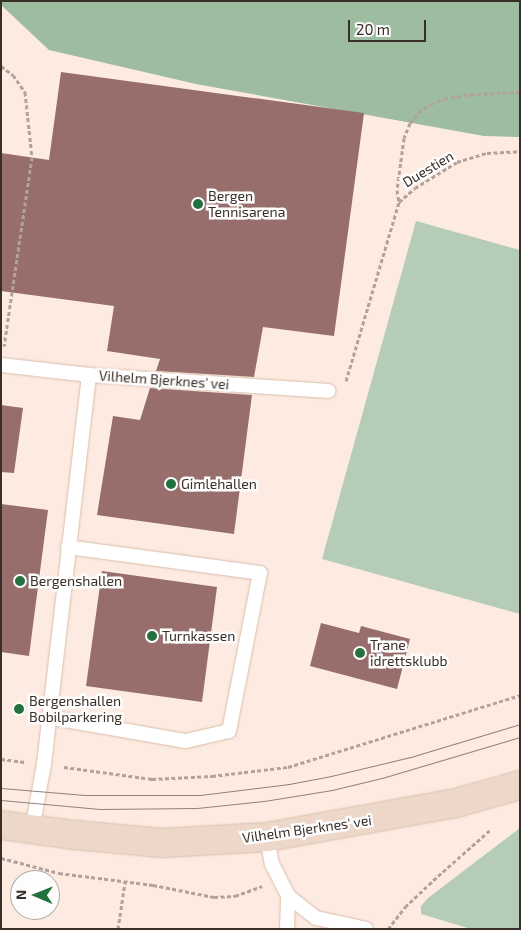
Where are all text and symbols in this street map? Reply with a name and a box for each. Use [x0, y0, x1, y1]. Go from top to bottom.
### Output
scale bar [351, 10, 428, 42]
text: 20 m [356, 20, 390, 38]
street label: Duestien [400, 147, 456, 191]
place label: Bergen Tennisarena [208, 188, 285, 220]
marker: Bergen Tennisarena [192, 198, 204, 210]
street label: Vilhelm Bjerknes' vei [98, 367, 230, 393]
place label: Gimlehallen [181, 476, 257, 492]
marker: Gimlehallen [165, 478, 177, 490]
place label: Bergenshallen [30, 573, 122, 589]
marker: Bergenshallen [14, 575, 26, 587]
place label: Turnkassen [162, 628, 235, 644]
marker: Turnkassen [146, 630, 158, 642]
place label: Trane idrettsklubb [370, 637, 447, 670]
marker: Trane idrettsklubb [354, 647, 366, 659]
place label: Bergenshallen Bobilparkering [29, 693, 122, 726]
marker: Bergenshallen Bobilparkering [13, 703, 25, 715]
street label: Vilhelm Bjerknes' vei [241, 812, 373, 846]
north arrow [10, 870, 60, 920]
text: N [12, 890, 29, 900]

